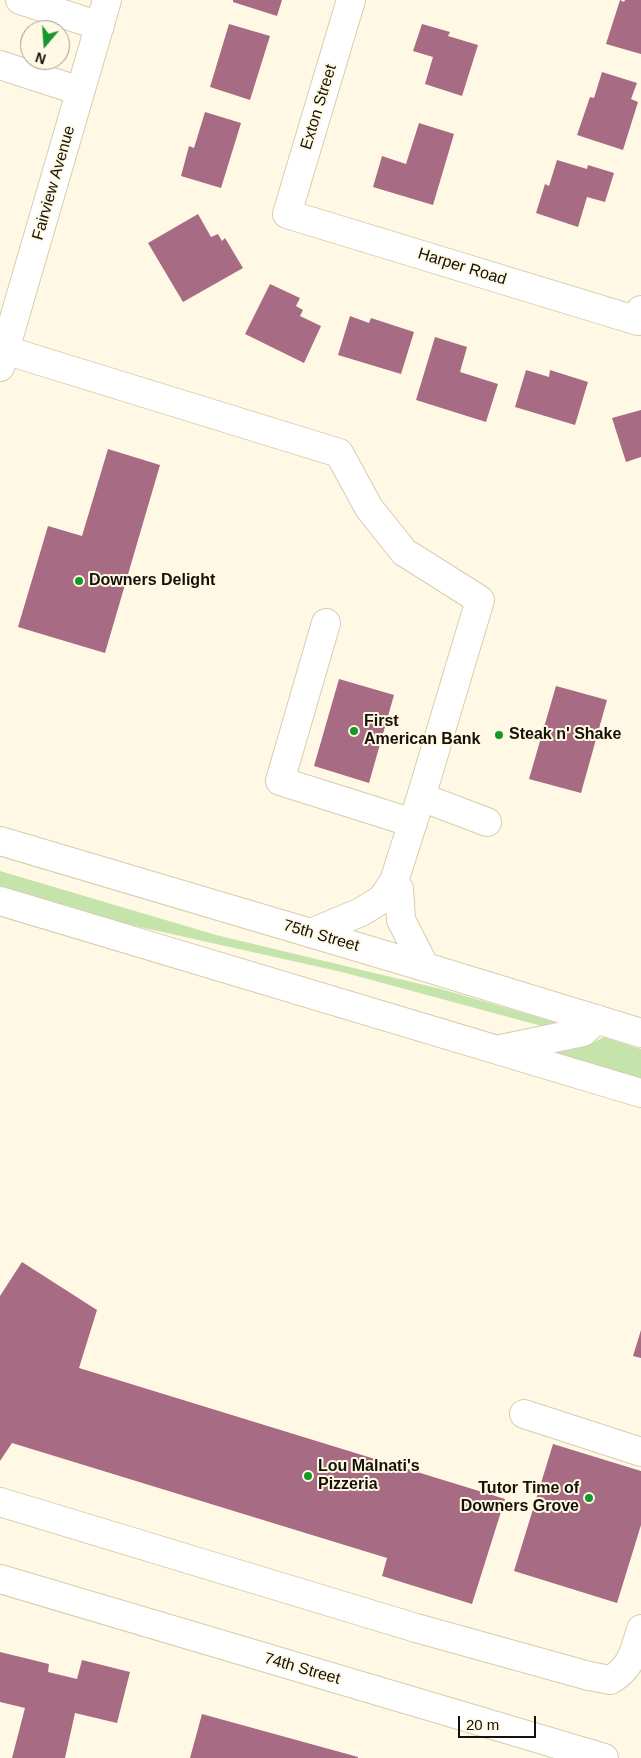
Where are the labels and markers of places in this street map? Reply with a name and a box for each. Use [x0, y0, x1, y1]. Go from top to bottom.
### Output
place label: Downers Delight [89, 571, 215, 591]
marker: Downers Delight [73, 575, 85, 587]
place label: First American Bank [364, 712, 480, 750]
marker: First American Bank [348, 725, 360, 737]
place label: Steak n' Shake [509, 725, 621, 745]
marker: Steak n' Shake [493, 729, 505, 741]
place label: Lou Malnati's Pizzeria [318, 1457, 420, 1495]
marker: Lou Malnati's Pizzeria [302, 1470, 314, 1482]
place label: Tutor Time of Downers Grove [461, 1479, 579, 1517]
marker: Tutor Time of Downers Grove [583, 1492, 595, 1504]

